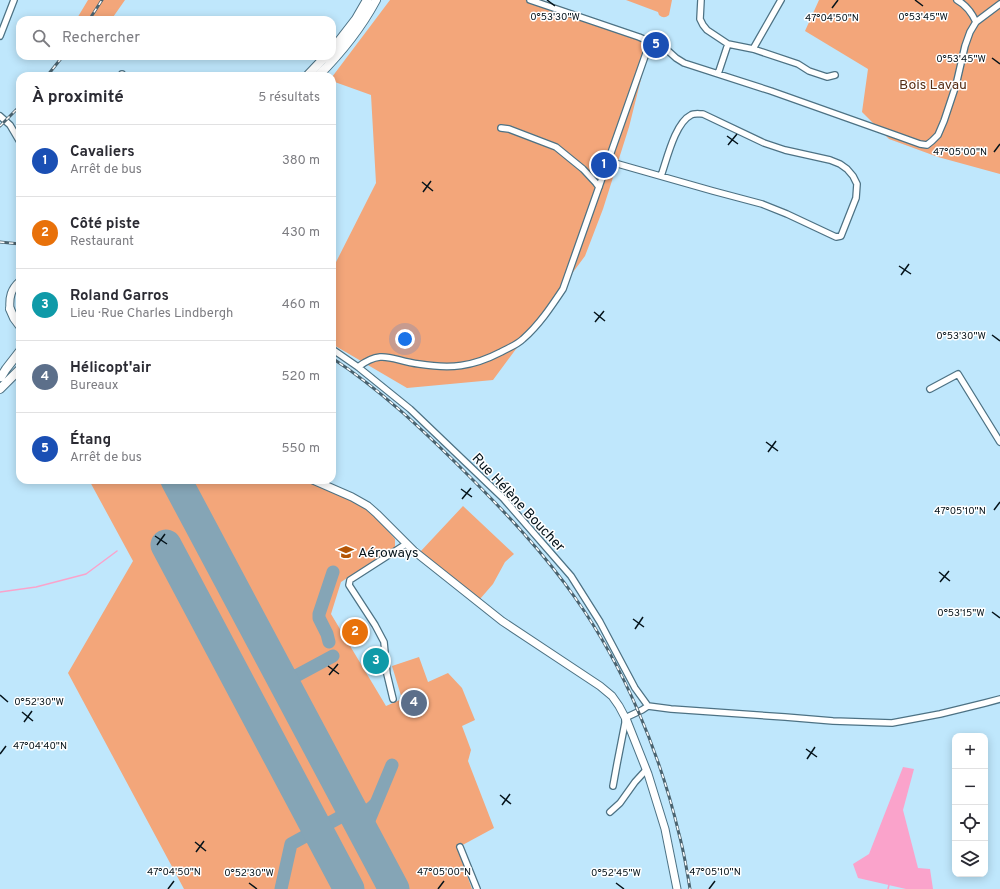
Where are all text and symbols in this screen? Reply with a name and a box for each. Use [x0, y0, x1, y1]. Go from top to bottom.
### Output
text: 0°53'30"W [530, 11, 580, 24]
text: 0°53'45"W [898, 11, 948, 24]
text: 47°04'50"N [805, 12, 859, 25]
search box [16, 16, 336, 60]
icon: search [30, 27, 52, 49]
text: Rechercher [62, 29, 140, 48]
pin: 5 [643, 30, 669, 60]
text: 0°53'45"W [936, 53, 986, 66]
park label: Bois Lavau [899, 77, 967, 94]
text: À proximité [32, 87, 124, 109]
text: 5 résultats [258, 90, 320, 106]
text: Cavaliers [70, 143, 135, 162]
text: 47°05'00"N [933, 146, 987, 159]
pin: 1 [591, 150, 617, 180]
text: 1 [42, 153, 48, 169]
text: 380 m [282, 153, 320, 169]
text: Arrêt de bus [70, 162, 142, 178]
text: Côté piste [70, 215, 140, 234]
text: 2 [41, 225, 49, 241]
text: 430 m [282, 225, 320, 241]
text: Restaurant [70, 234, 134, 250]
text: Roland Garros [70, 287, 169, 306]
text: 3 [41, 297, 49, 313]
text: 460 m [282, 297, 320, 313]
text: Lieu · Rue Charles Lindbergh [70, 306, 233, 322]
your location [395, 329, 415, 349]
text: 0°53'30"W [936, 330, 986, 343]
text: Hélicopt'air [70, 359, 151, 378]
text: 4 [41, 369, 49, 385]
text: 520 m [282, 369, 320, 385]
text: Bureaux [70, 378, 119, 394]
text: Étang [70, 431, 111, 450]
text: 5 [41, 441, 49, 457]
text: 550 m [281, 441, 320, 457]
text: Arrêt de bus [70, 450, 142, 466]
street label: Rue Hélène Boucher [468, 450, 568, 556]
text: 47°05'10"N [934, 505, 986, 518]
school or university icon: Aéroways [337, 543, 355, 561]
place label: Aéroways [358, 545, 419, 562]
text: 0°53'15"W [937, 607, 985, 620]
pin: 2 [342, 617, 368, 647]
pin: 3 [363, 646, 389, 676]
pin: 4 [401, 688, 427, 718]
text: 0°52'30"W [14, 696, 64, 709]
map controls [952, 733, 988, 877]
button: + [952, 733, 988, 769]
text: 47°04'40"N [13, 740, 67, 753]
button: − [952, 769, 988, 805]
button: locate [952, 805, 988, 841]
button: layers [952, 841, 988, 877]
text: 47°04'50"N [147, 866, 201, 879]
text: 47°05'00"N [417, 866, 471, 879]
text: 47°05'10"N [689, 866, 741, 879]
text: 0°52'30"W [224, 867, 274, 880]
text: 0°52'45"W [591, 867, 641, 880]

